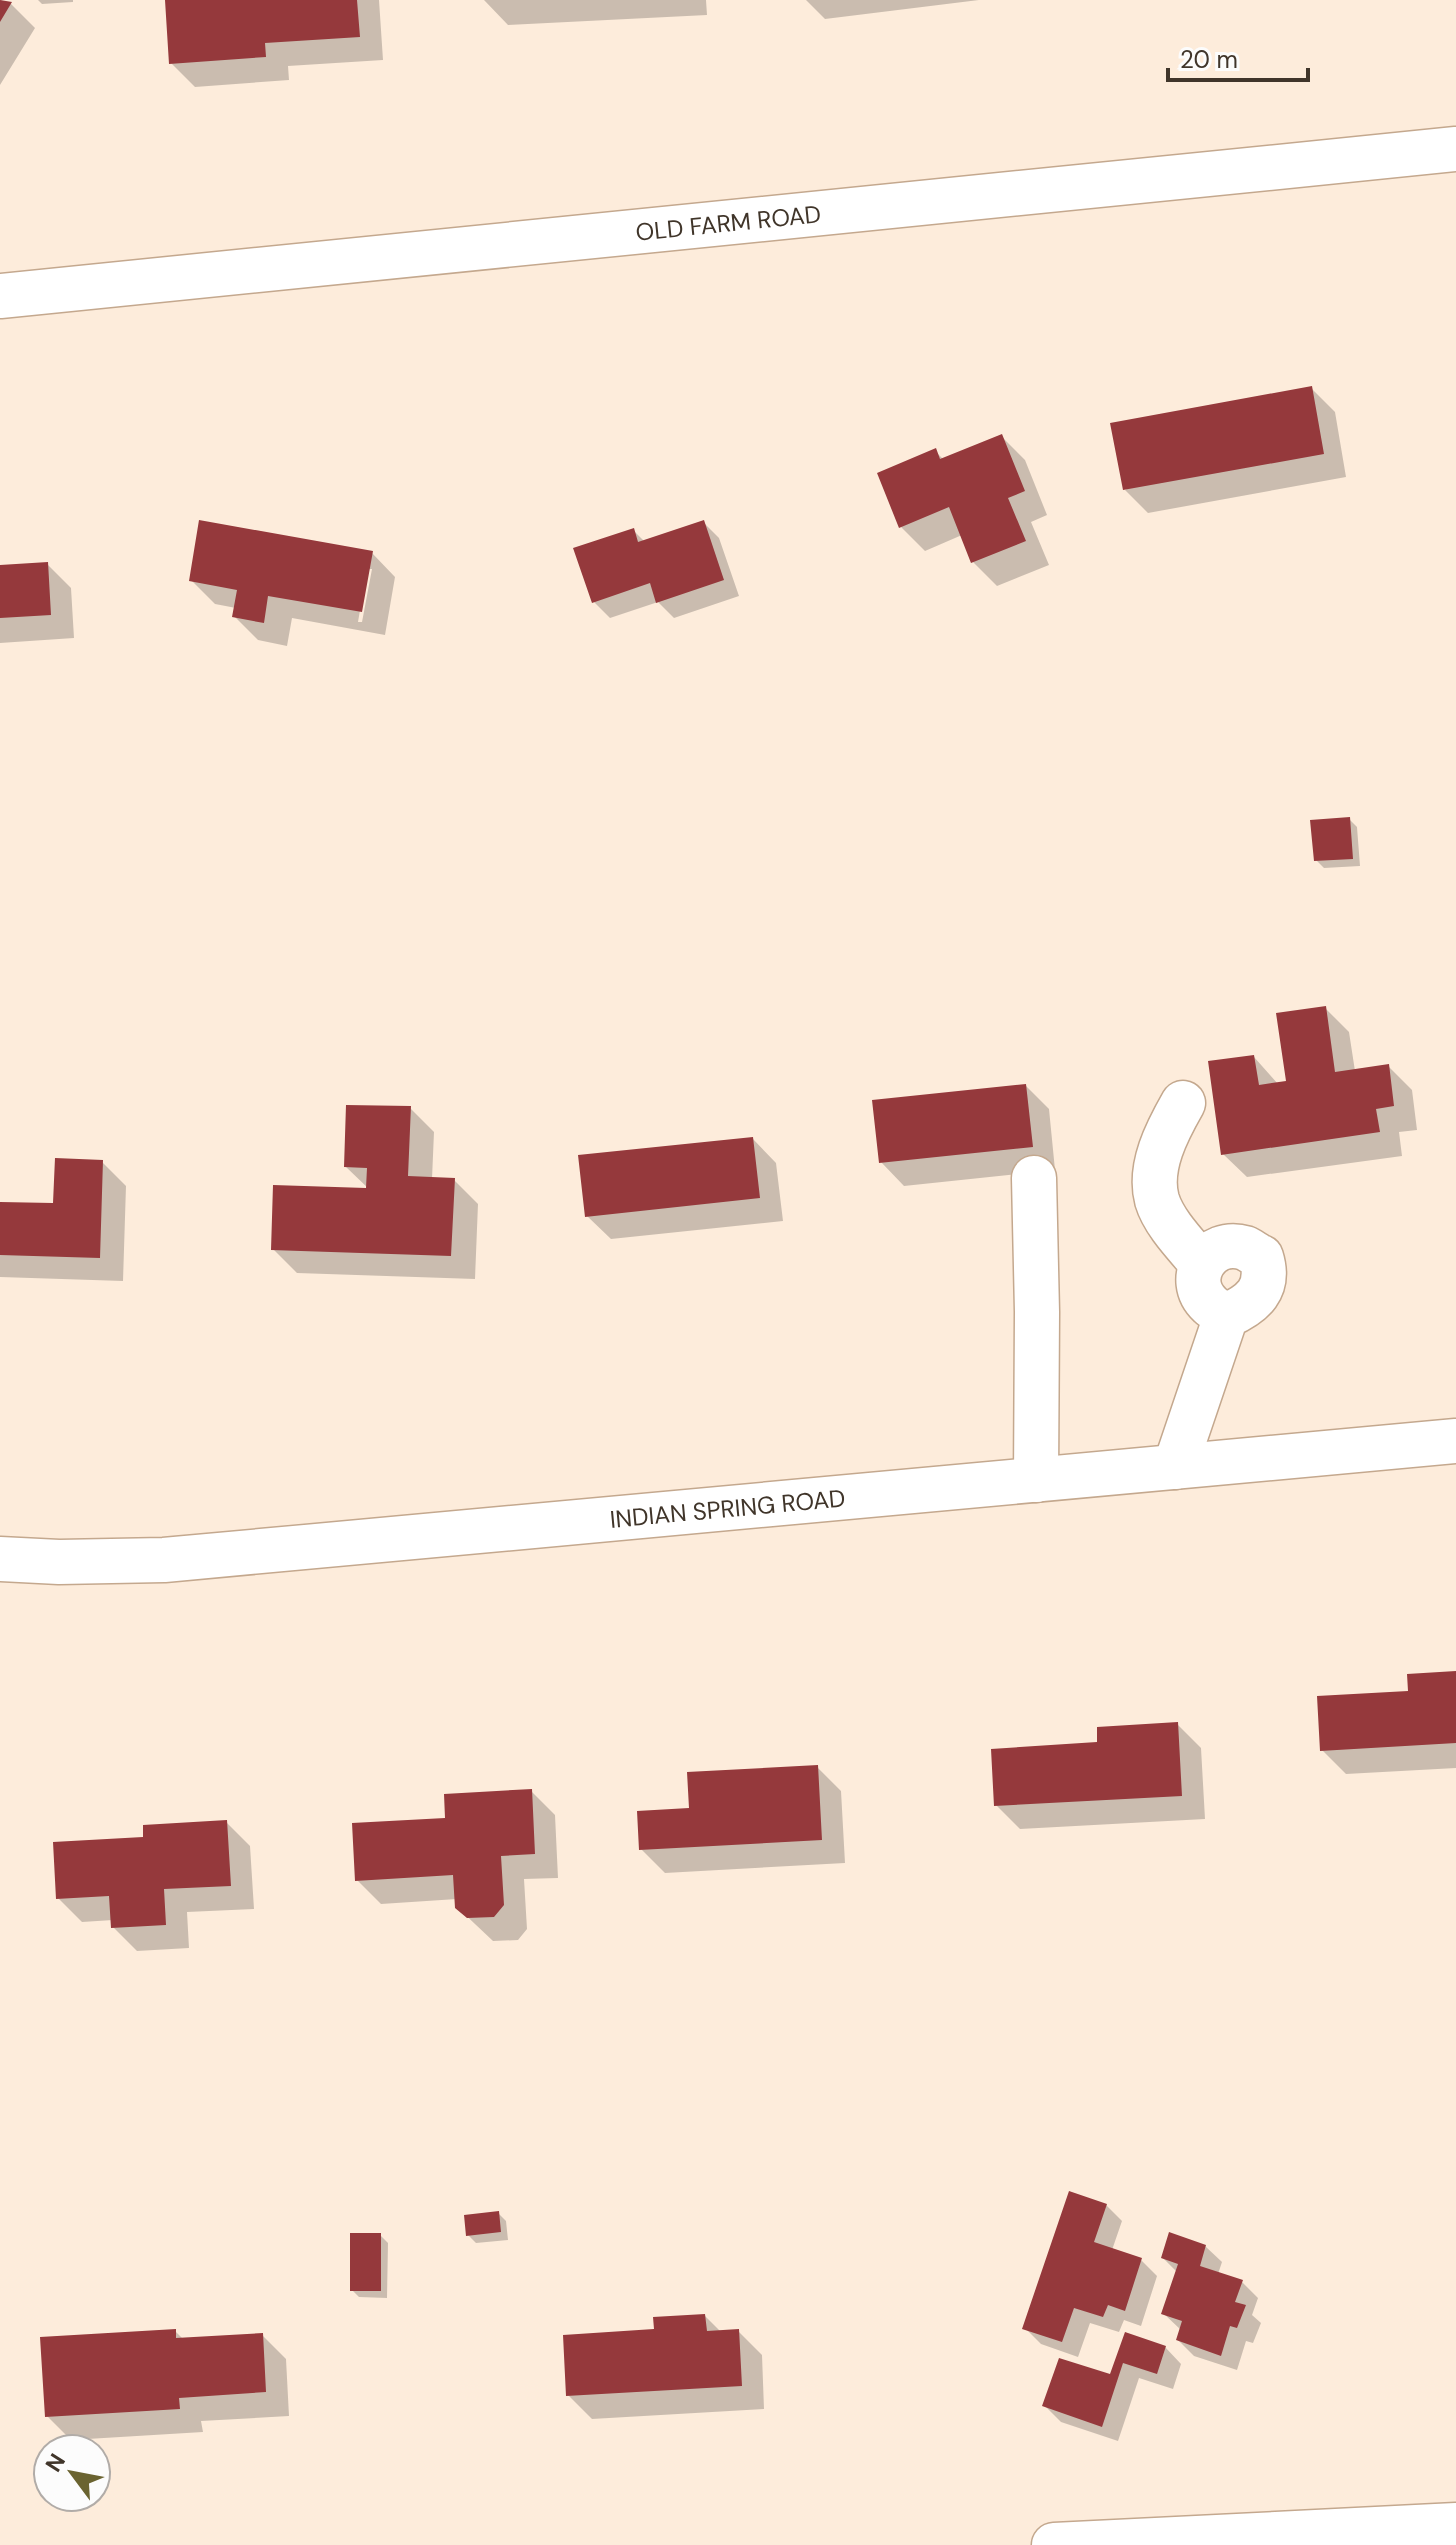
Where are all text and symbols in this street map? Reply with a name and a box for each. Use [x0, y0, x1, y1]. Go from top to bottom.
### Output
scale bar [1168, 32, 1308, 82]
text: 20 m [1180, 44, 1238, 75]
street label: OLD FARM ROAD [634, 198, 822, 247]
street label: INDIAN SPRING ROAD [608, 1482, 847, 1534]
north arrow [32, 2433, 112, 2513]
text: N [39, 2448, 72, 2477]

